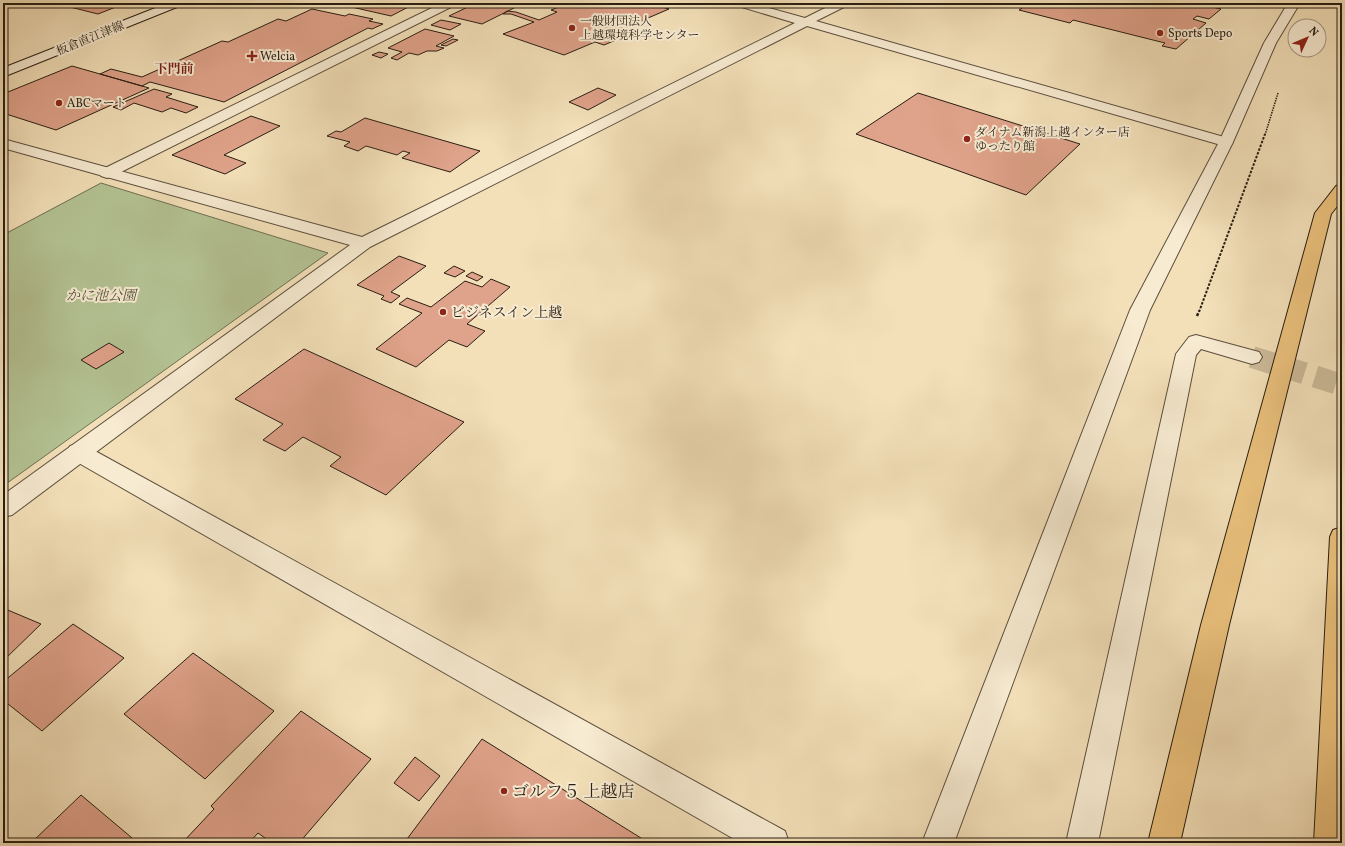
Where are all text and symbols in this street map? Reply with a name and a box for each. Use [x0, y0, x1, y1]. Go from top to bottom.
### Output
place label: 一般財団法人 上越環境科学センター [580, 14, 700, 44]
street label: 板倉直江津線 [54, 18, 127, 60]
north arrow [1287, 18, 1327, 58]
marker: 一般財団法人 上越環境科学センター [567, 23, 577, 33]
text: N [1305, 24, 1321, 40]
place label: Sports Depo [1168, 26, 1232, 42]
marker: Sports Depo [1155, 28, 1165, 38]
place label: Welcia [260, 49, 295, 65]
marker: Welcia [247, 51, 257, 61]
district label: 下門前 [154, 61, 194, 79]
place label: ABCマート [67, 96, 127, 112]
marker: ABCマート [54, 98, 64, 108]
place label: ダイナム新潟上越インター店 ゆったり館 [975, 125, 1130, 155]
marker: ダイナム新潟上越インター店 ゆったり館 [962, 134, 972, 144]
park label: かに池公園 [66, 287, 138, 306]
place label: ビジネスイン上越 [451, 304, 562, 323]
marker: ビジネスイン上越 [438, 307, 448, 317]
place label: ゴルフ５ 上越店 [512, 781, 634, 804]
marker: ゴルフ５ 上越店 [499, 786, 509, 796]

